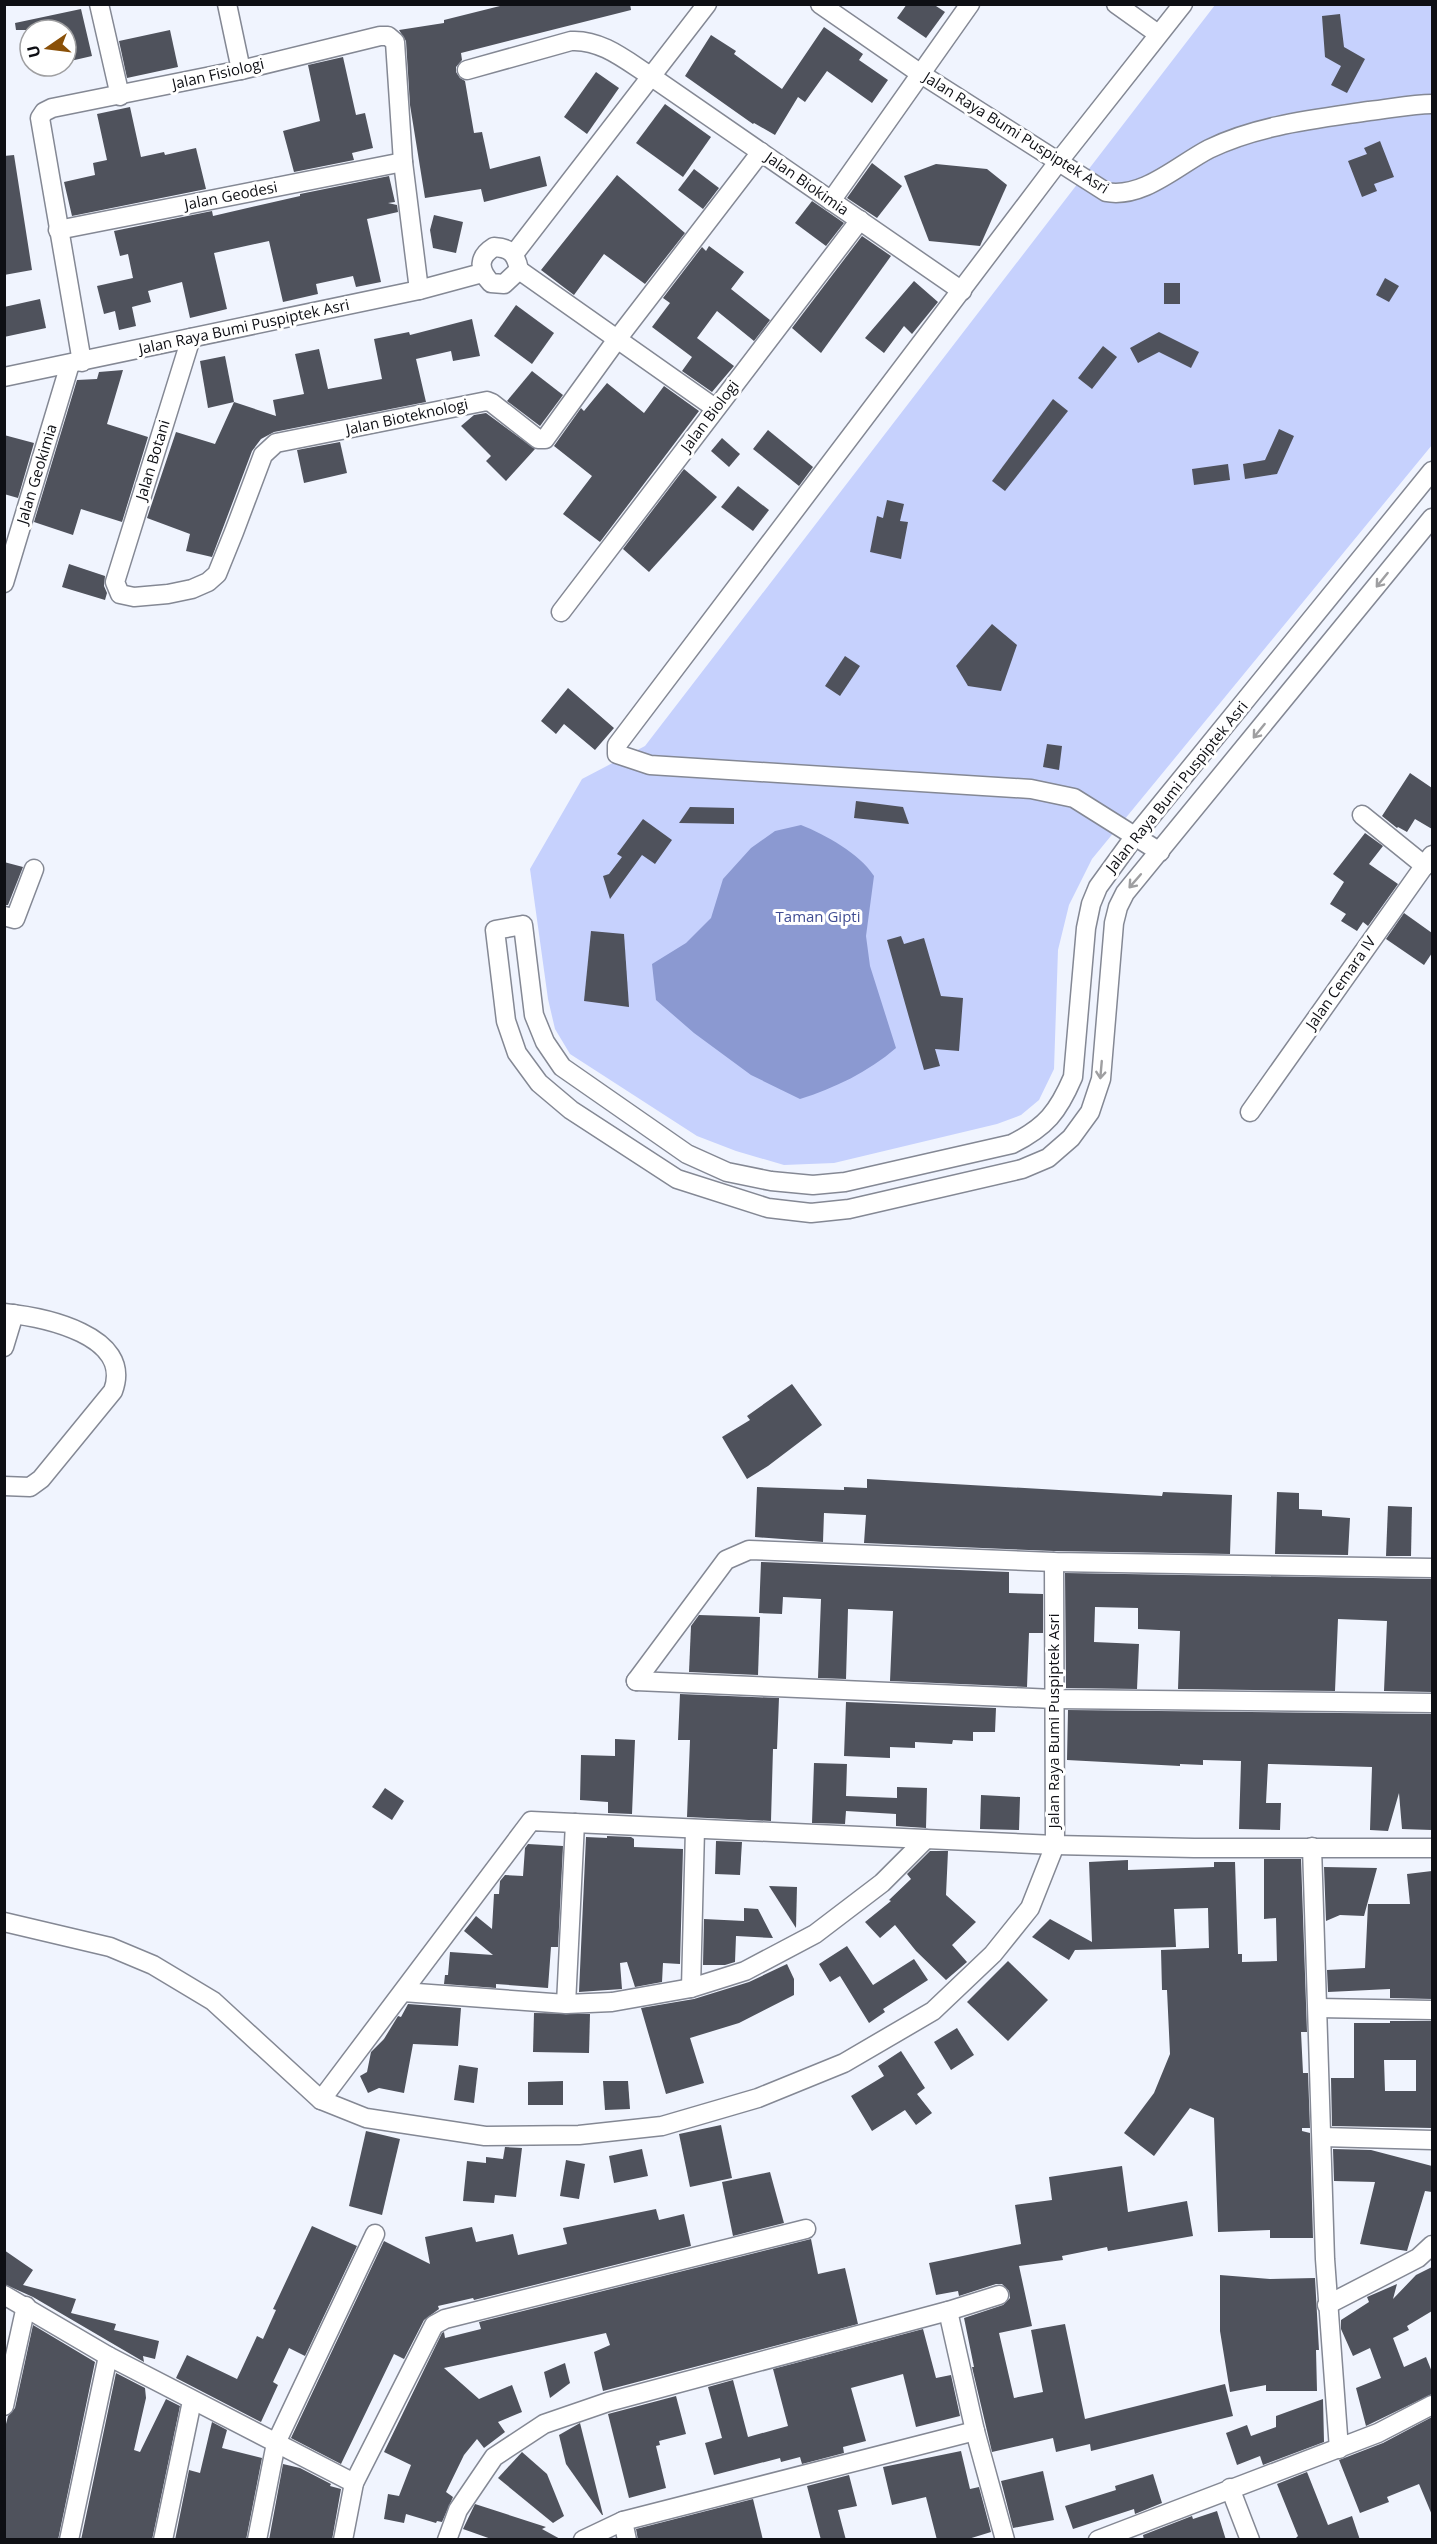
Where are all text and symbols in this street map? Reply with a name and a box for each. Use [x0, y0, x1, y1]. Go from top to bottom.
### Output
north arrow [18, 18, 78, 78]
text: U [21, 43, 46, 60]
street label: Jalan Fisiologi [168, 53, 266, 94]
street label: Jalan Raya Bumi Puspiptek Asri [918, 66, 1113, 198]
street label: Jalan Biokimia [760, 146, 853, 219]
street label: Jalan Geodesi [181, 176, 279, 214]
street label: Jalan Raya Bumi Puspiptek Asri [135, 294, 351, 359]
street label: Jalan Biologi [674, 376, 743, 457]
street label: Jalan Bioteknologi [342, 393, 470, 439]
street label: Jalan Botani [130, 417, 174, 504]
street label: Jalan Geokimia [11, 421, 61, 528]
one-way arrow [1376, 572, 1389, 588]
street label: Jalan Raya Bumi Puspiptek Asri [1100, 697, 1252, 878]
one-way arrow [1252, 723, 1266, 738]
one-way arrow [1128, 873, 1142, 888]
park label: Taman Gipti [776, 906, 860, 926]
street label: Jalan Cemara IV [1300, 932, 1380, 1035]
one-way arrow [1095, 1059, 1106, 1079]
street label: Jalan Raya Bumi Puspiptek Asri [1043, 1614, 1063, 1831]

